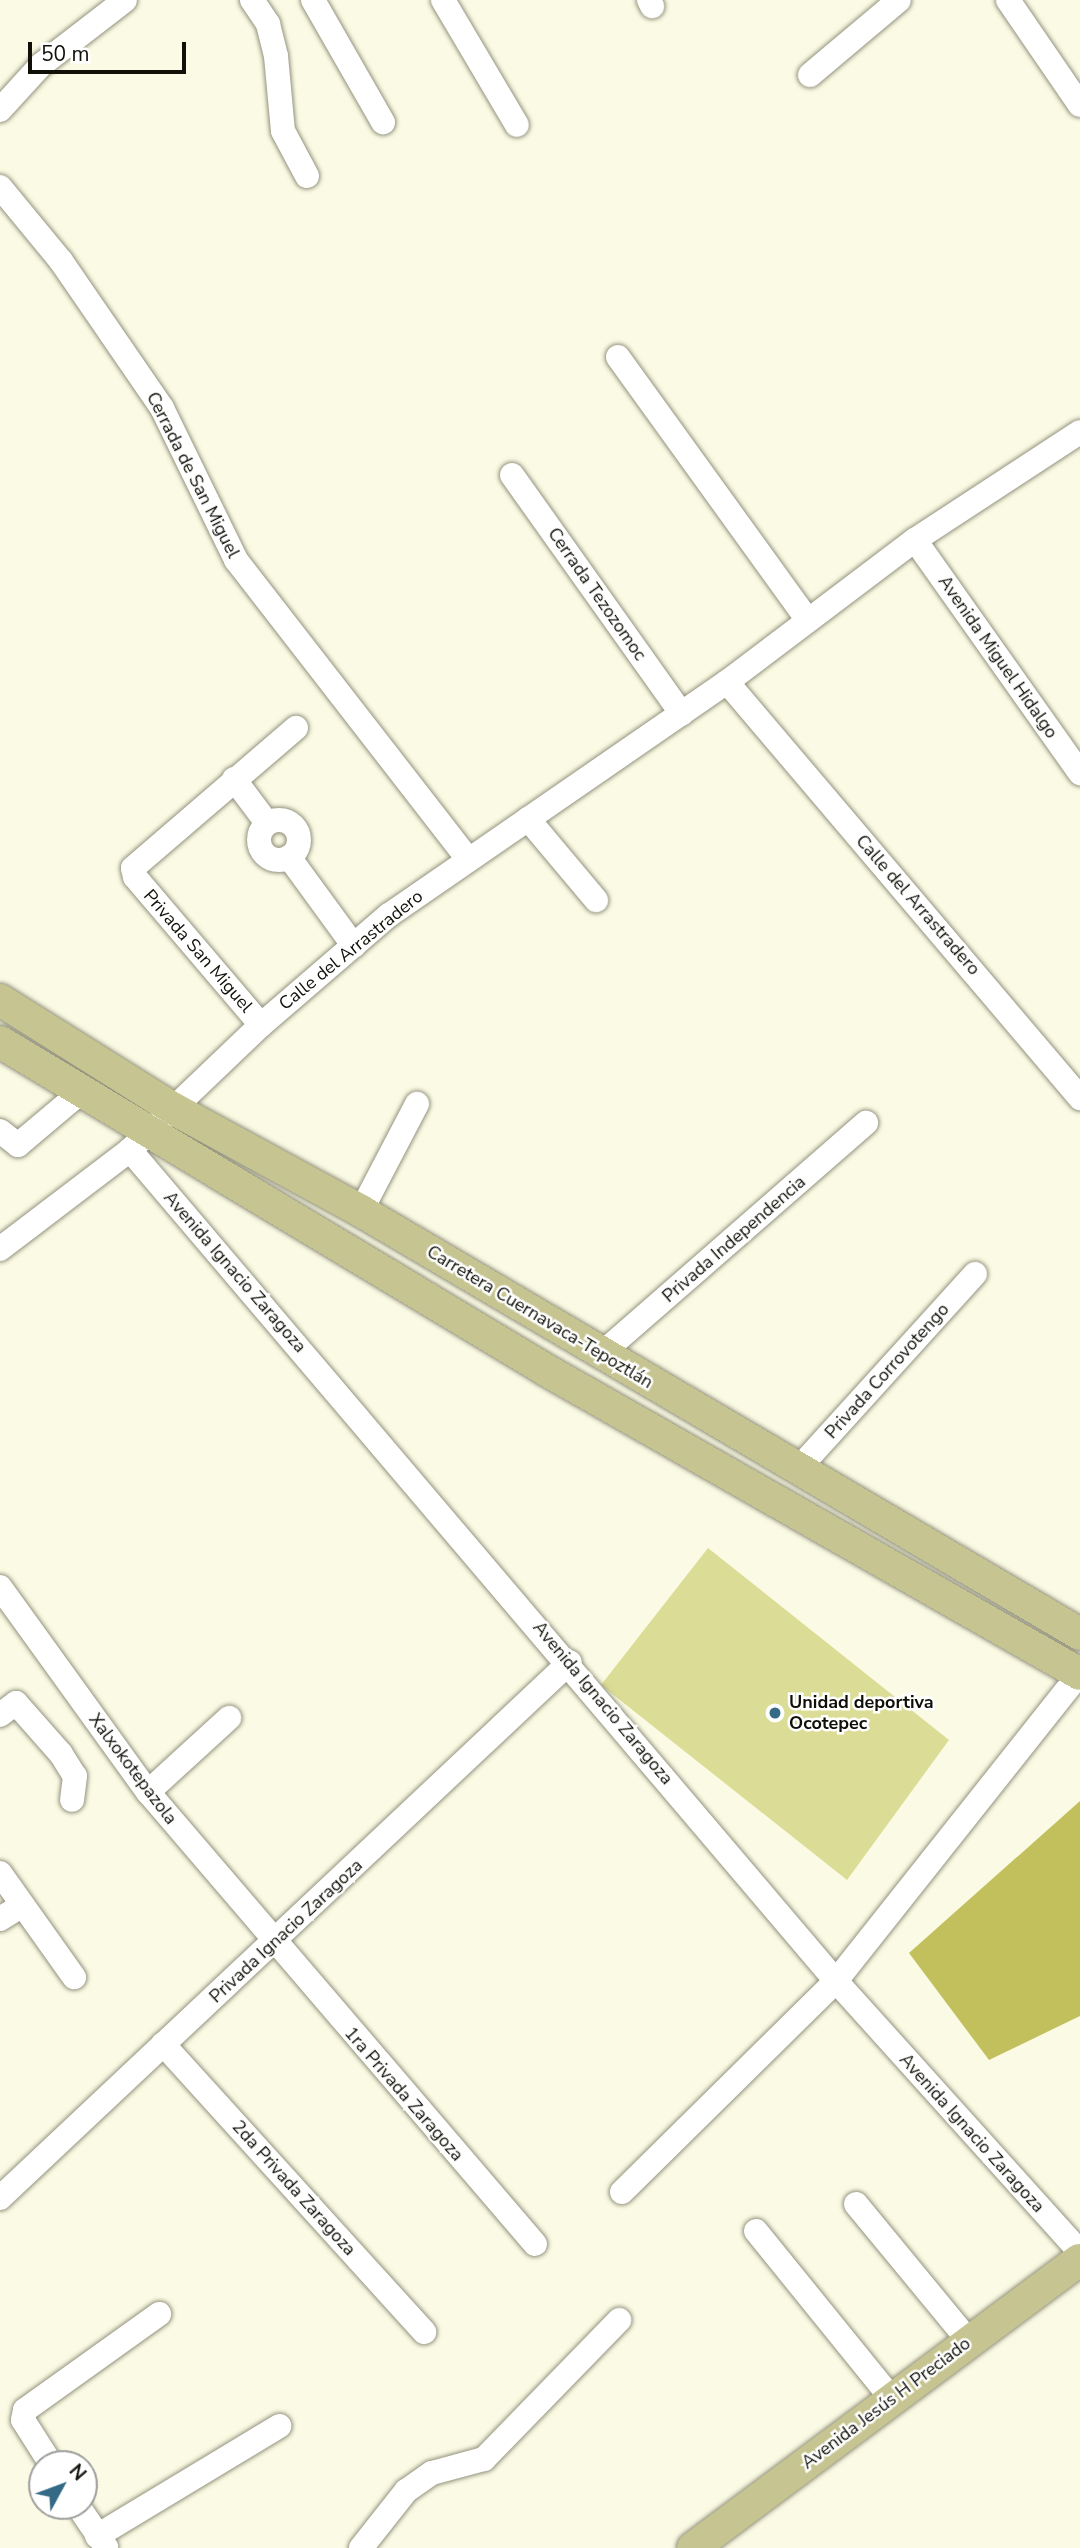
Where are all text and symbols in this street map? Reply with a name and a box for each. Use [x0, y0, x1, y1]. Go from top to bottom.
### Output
scale bar [32, 28, 189, 72]
text: 50 m [41, 40, 90, 68]
street label: Cerrada de San Miguel [142, 388, 244, 562]
street label: Cerrada Tezozomoc [543, 523, 651, 665]
street label: Avenida Miguel Hidalgo [934, 571, 1062, 743]
street label: Calle del Arrastradero [851, 830, 985, 980]
street label: Privada San Miguel [139, 885, 257, 1017]
street label: Calle del Arrastradero [275, 885, 427, 1015]
street label: Privada Independencia [658, 1171, 810, 1307]
street label: Avenida Ignacio Zaragoza [159, 1187, 311, 1357]
street label: Carretera Cuernavaca-Tepoztlán [423, 1241, 657, 1393]
street label: Privada Corrovotengo [820, 1299, 954, 1443]
street label: Avenida Ignacio Zaragoza [528, 1617, 678, 1789]
place label: Unidad deportiva Ocotepec [789, 1692, 934, 1734]
marker: Unidad deportiva Ocotepec [767, 1705, 783, 1721]
street label: Xalxokotepazola [84, 1709, 182, 1829]
street label: Privada Ignacio Zaragoza [205, 1854, 367, 2008]
street label: 1ra Privada Zaragoza [340, 2023, 468, 2165]
street label: Avenida Ignacio Zaragoza [895, 2049, 1049, 2217]
street label: 2da Privada Zaragoza [228, 2116, 360, 2260]
street label: Avenida Jesús H Preciado [797, 2332, 975, 2474]
north arrow [28, 2450, 98, 2520]
text: N [63, 2459, 92, 2486]

